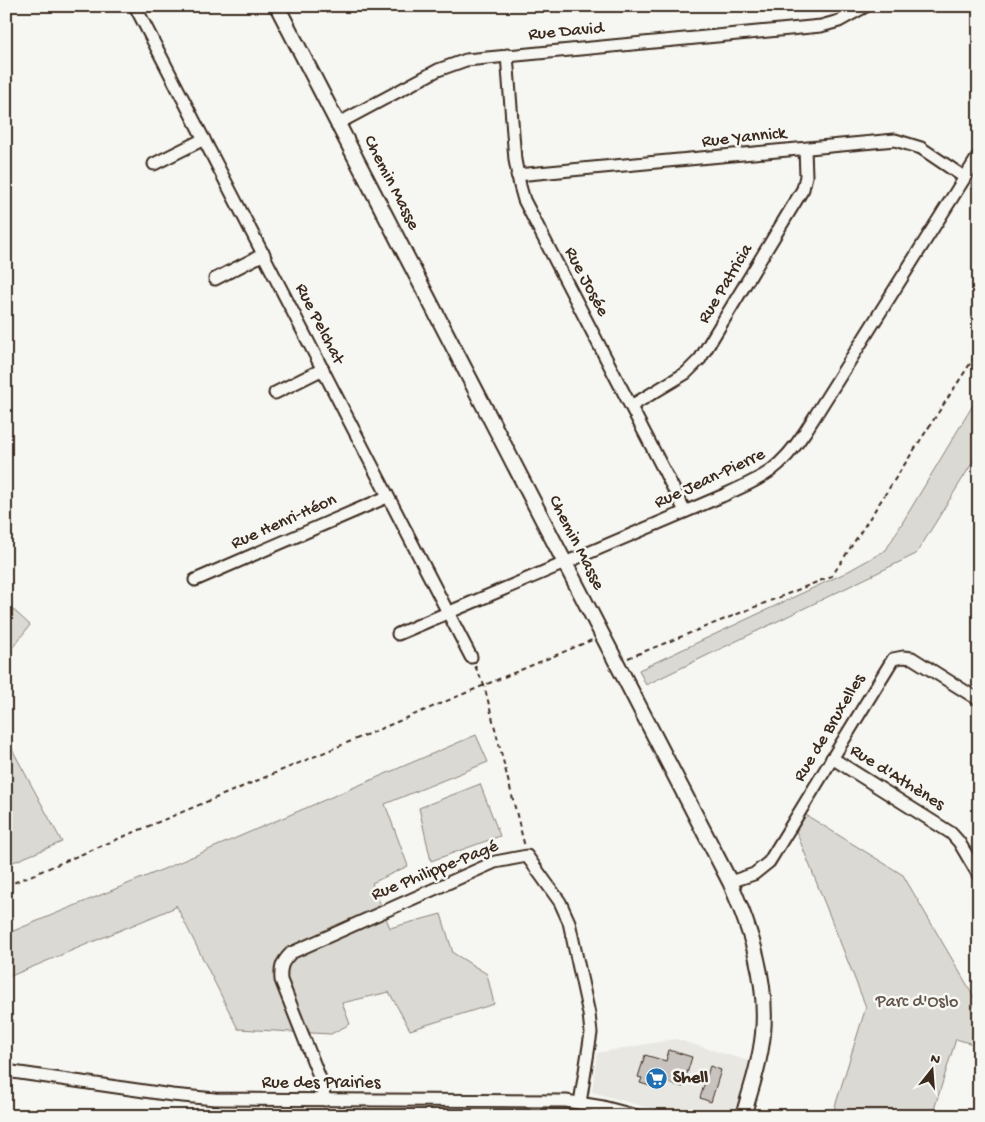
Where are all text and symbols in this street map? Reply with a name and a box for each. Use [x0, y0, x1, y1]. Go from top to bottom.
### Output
street label: Rue David [527, 18, 606, 46]
street label: Rue Yannick [701, 123, 789, 153]
street label: Chemin Masse [358, 132, 424, 234]
street label: Rue Patricia [694, 240, 758, 328]
street label: Rue Josée [559, 244, 613, 321]
street label: Rue Pelchat [290, 280, 349, 369]
street label: Rue Jean-Pierre [651, 444, 769, 514]
street label: Rue Henri-Héon [228, 489, 340, 555]
street label: Chemin Masse [543, 492, 609, 594]
street label: Rue de Bruxelles [790, 669, 871, 786]
street label: Rue d'Athènes [846, 740, 949, 816]
street label: Rue Philippe-Pagé [369, 836, 502, 906]
park label: Parc d'Oslo [875, 992, 958, 1013]
north arrow [908, 1044, 958, 1094]
text: N [928, 1050, 942, 1069]
supermarket icon: Shell [645, 1066, 669, 1090]
place label: Shell [673, 1068, 708, 1089]
street label: Rue des Prairies [262, 1073, 382, 1094]

